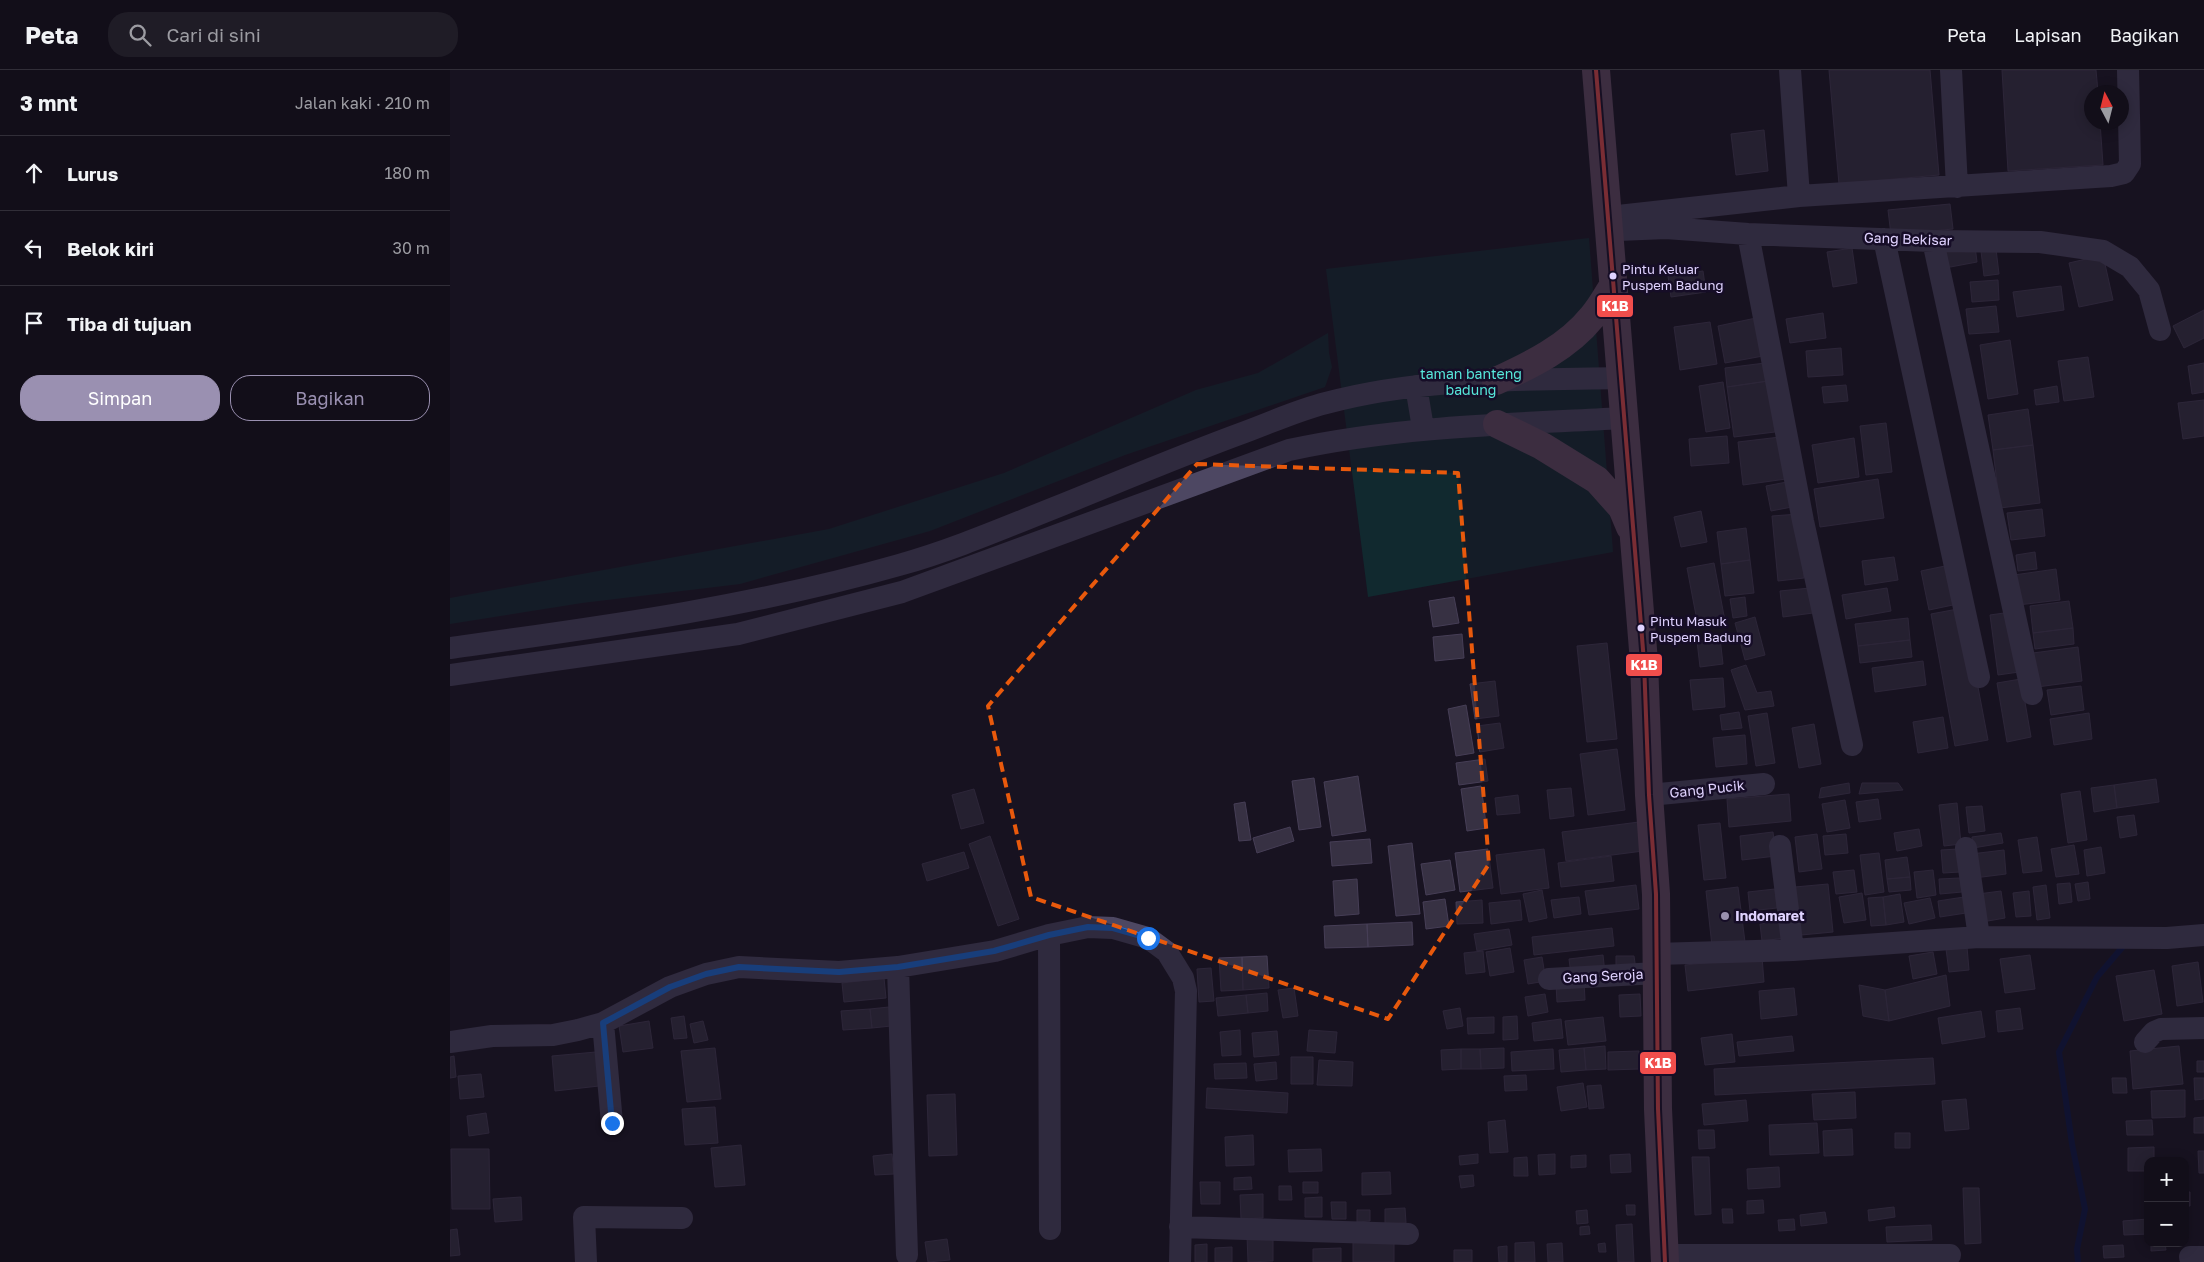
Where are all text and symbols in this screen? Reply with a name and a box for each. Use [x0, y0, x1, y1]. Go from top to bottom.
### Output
search box [108, 12, 458, 57]
text: Peta [25, 20, 78, 49]
icon: search [126, 21, 154, 49]
text: Cari di sini [166, 23, 261, 46]
text: Peta [1947, 24, 1986, 46]
text: Lapisan [2014, 24, 2082, 46]
text: Bagikan [2110, 24, 2179, 46]
north arrow [2084, 85, 2129, 130]
text: 3 mnt [20, 90, 78, 116]
text: Jalan kaki · 210 m [295, 93, 430, 113]
icon: ahead [20, 159, 48, 187]
text: Lurus [67, 162, 118, 185]
text: 180 m [384, 163, 430, 183]
street label: Gang Bekisar [1864, 228, 1953, 249]
icon: left [20, 234, 48, 262]
text: Belok kiri [67, 237, 154, 260]
text: 30 m [393, 238, 430, 258]
place label: Pintu Keluar Puspem Badung [1622, 261, 1723, 293]
marker: Pintu Keluar Puspem Badung [1608, 271, 1618, 281]
line badge: K1B [1596, 294, 1634, 318]
text: K1B [1601, 297, 1629, 314]
icon: arrive [20, 309, 48, 337]
text: Tiba di tujuan [67, 312, 192, 335]
park label: taman banteng badung [1420, 365, 1522, 398]
button: Simpan [20, 375, 220, 421]
button: Bagikan [230, 375, 430, 421]
place label: Pintu Masuk Puspem Badung [1650, 613, 1751, 645]
marker: Pintu Masuk Puspem Badung [1636, 623, 1646, 633]
line badge: K1B [1625, 653, 1663, 677]
text: K1B [1630, 656, 1658, 673]
street label: Gang Pucik [1669, 776, 1745, 801]
place label: Indomaret [1735, 907, 1805, 924]
marker: Indomaret [1719, 910, 1731, 922]
route start [1137, 927, 1160, 950]
street label: Gang Seroja [1562, 965, 1644, 986]
line badge: K1B [1639, 1051, 1677, 1075]
text: K1B [1644, 1054, 1672, 1071]
route end [601, 1112, 624, 1135]
map controls [2144, 1157, 2189, 1247]
button: + [2144, 1157, 2189, 1202]
button: − [2144, 1202, 2189, 1247]

